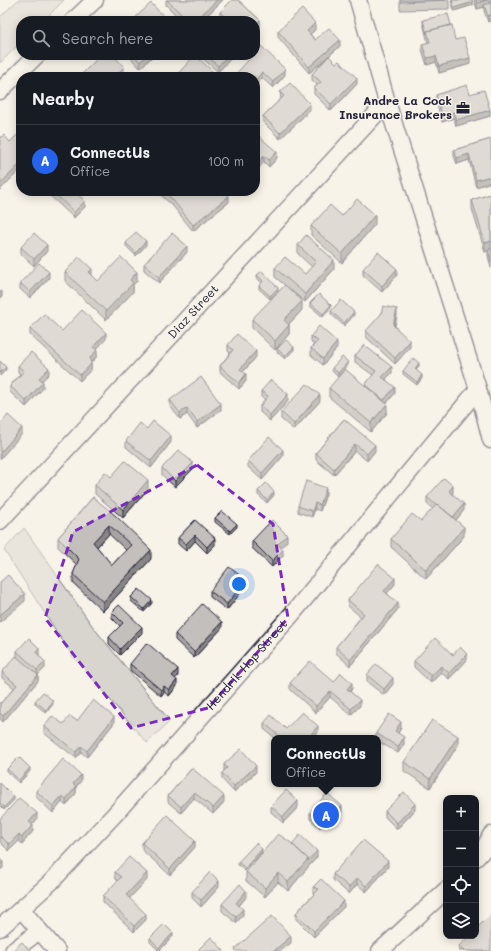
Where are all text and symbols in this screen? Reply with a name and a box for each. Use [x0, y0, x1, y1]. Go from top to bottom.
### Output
search box [16, 16, 260, 60]
icon: search [30, 27, 52, 49]
text: Search here [62, 28, 153, 48]
text: Nearby [32, 87, 94, 109]
place label: Andre La Cock Insurance Brokers [339, 92, 452, 122]
office icon: Andre La Cock Insurance Brokers [455, 100, 471, 116]
text: ConnectUs [70, 142, 150, 162]
text: A [40, 152, 50, 169]
text: 100 m [208, 152, 244, 169]
text: Office [70, 162, 110, 179]
street label: Diaz Street [164, 280, 222, 341]
your location [229, 574, 249, 594]
street label: Hendrik Hop Street [202, 616, 290, 713]
popup [271, 735, 381, 787]
text: ConnectUs [286, 743, 366, 763]
text: Office [286, 763, 326, 780]
map controls [443, 795, 479, 939]
button: + [443, 795, 479, 831]
pin: A [313, 800, 339, 830]
button: − [443, 831, 479, 867]
button: locate [443, 867, 479, 903]
button: layers [443, 903, 479, 939]

